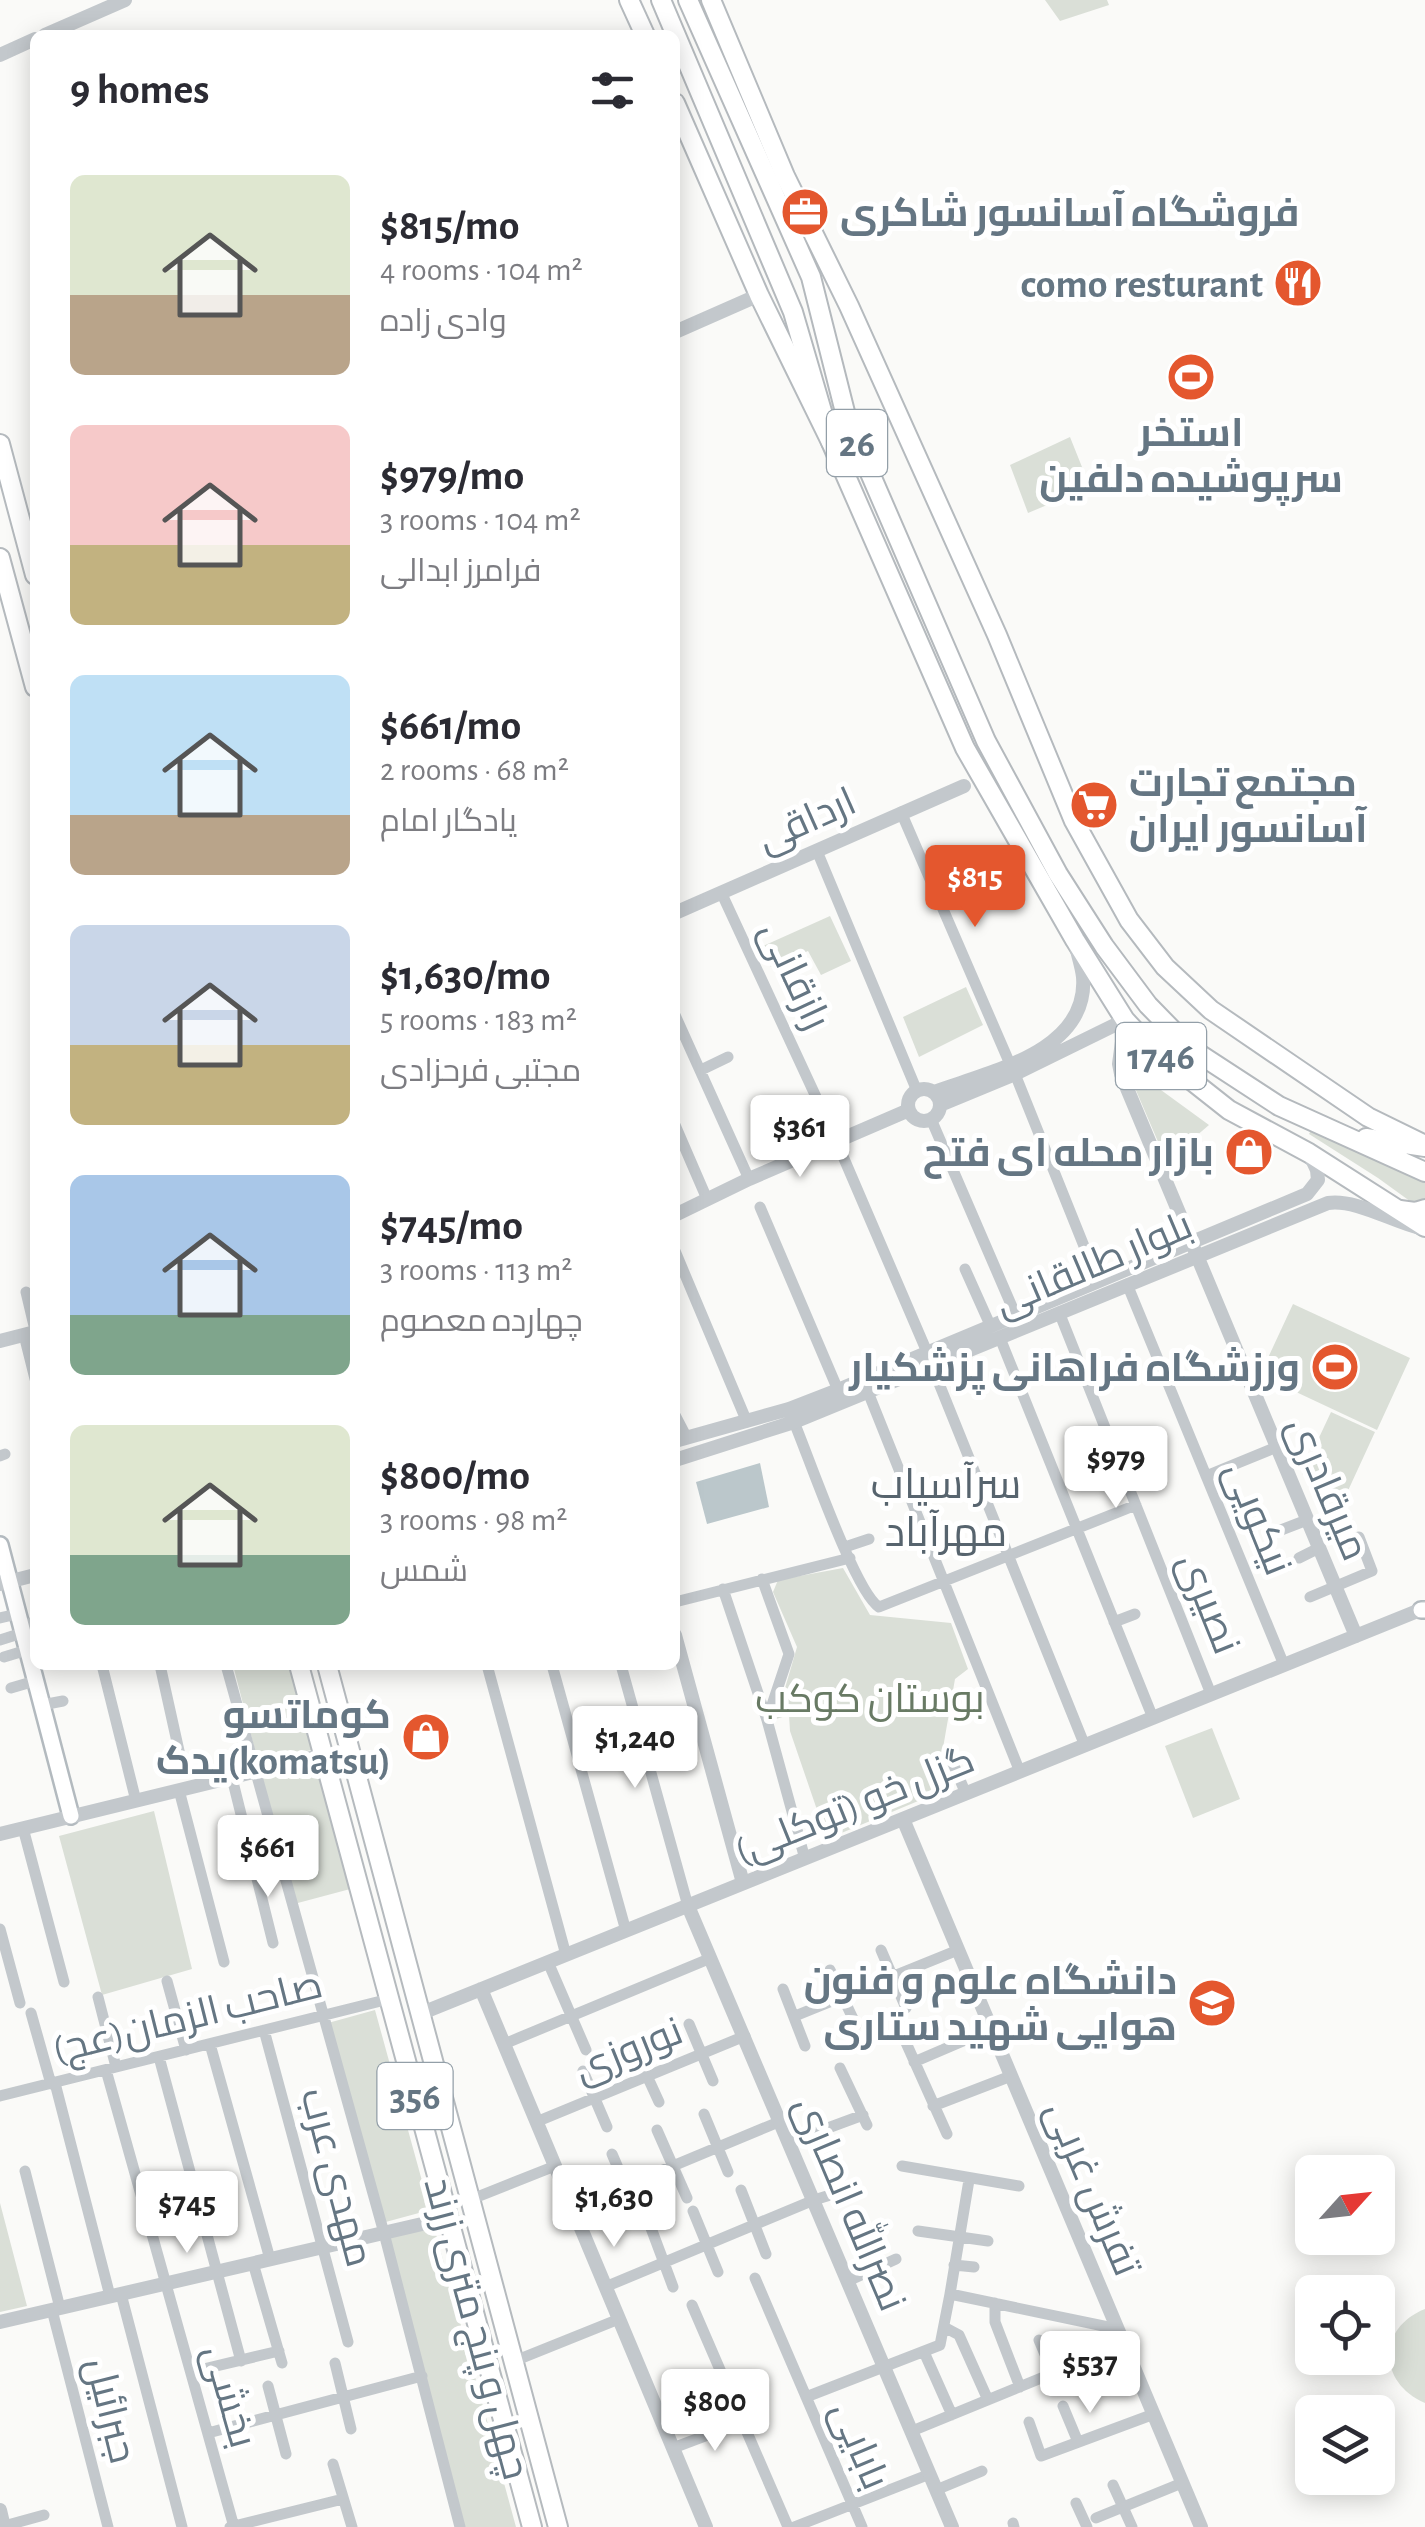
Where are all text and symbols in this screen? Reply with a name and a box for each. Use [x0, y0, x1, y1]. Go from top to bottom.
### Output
icon: filters [585, 63, 640, 118]
text: 9 homes [70, 69, 209, 111]
office icon: فروشگاه آسانسور شاکری [779, 186, 831, 238]
place label: فروشگاه آسانسور شاکری [840, 190, 1299, 236]
text: $815/mo [380, 205, 519, 247]
icon: home [150, 215, 270, 335]
text: 4 rooms · 104 m² [380, 254, 583, 286]
restaurant icon: como resturant [1272, 257, 1324, 309]
place label: como resturant [1020, 265, 1263, 305]
text: وادی زاده [380, 305, 507, 337]
sports icon: استخر سرپوشیده دلفین [1165, 351, 1217, 403]
road number: 26 [827, 410, 887, 476]
place label: استخر سرپوشیده دلفین [1039, 414, 1343, 506]
text: $979/mo [380, 455, 524, 497]
icon: home [150, 465, 270, 585]
text: 3 rooms · 104 m² [380, 504, 581, 536]
text: فرامرز ابدالی [380, 555, 541, 587]
text: $661/mo [380, 705, 521, 747]
icon: home [150, 715, 270, 835]
text: 2 rooms · 68 m² [380, 754, 569, 786]
place label: مجتمع تجارت آسانسور ایران [1129, 764, 1368, 852]
supermarket icon: مجتمع تجارت آسانسور ایران [1068, 779, 1120, 831]
street label: ارداقی [752, 782, 863, 862]
text: یادگار امام [380, 805, 517, 837]
pin: $815 [916, 845, 1034, 930]
text: $815 [947, 861, 1003, 893]
street label: رازقانی [750, 916, 836, 1037]
text: $1,630/mo [380, 955, 550, 997]
icon: home [150, 965, 270, 1085]
text: 5 rooms · 183 m² [380, 1004, 577, 1036]
road number: 1746 [1116, 1023, 1206, 1089]
text: مجتبی فرحزادی [380, 1055, 581, 1087]
pin: $361 [741, 1095, 859, 1180]
text: $361 [772, 1111, 828, 1143]
shop icon: بازار محله ای فتح [1223, 1126, 1275, 1178]
place label: بازار محله ای فتح [923, 1134, 1214, 1179]
text: $745/mo [380, 1205, 523, 1247]
street label: بلوار طالقانی [989, 1205, 1199, 1326]
icon: home [150, 1215, 270, 1335]
text: 3 rooms · 113 m² [380, 1254, 572, 1286]
text: چهارده معصوم [380, 1305, 583, 1337]
sports icon: ورزشگاه فراهانی پزشکیار [1309, 1341, 1361, 1393]
place label: ورزشگاه فراهانی پزشکیار [848, 1347, 1300, 1395]
street label: میرقادری [1277, 1411, 1375, 1567]
pin: $979 [1057, 1426, 1175, 1511]
text: $979 [1086, 1442, 1146, 1474]
text: $800/mo [380, 1455, 530, 1497]
street label: نیکویی [1215, 1457, 1298, 1582]
district label: سرآسیاب مهرآباد [871, 1461, 1021, 1556]
icon: home [150, 1465, 270, 1585]
text: 3 rooms · 98 m² [380, 1504, 567, 1536]
street label: نصیری [1168, 1548, 1246, 1660]
text: شمس [380, 1555, 468, 1587]
park label: بوستان کوکب [755, 1680, 985, 1722]
place label: کوماتسو یدک(komatsu) [156, 1696, 391, 1783]
pin: $1,240 [554, 1706, 716, 1791]
shop icon: کوماتسو یدک(komatsu) [400, 1711, 452, 1763]
text: $1,240 [594, 1722, 676, 1754]
street label: گزل خو (توکلی) [729, 1740, 981, 1874]
pin: $661 [209, 1815, 327, 1900]
text: $661 [240, 1831, 296, 1863]
place label: دانشگاه علوم و فنون هوایی شهید ستاری [804, 1960, 1177, 2051]
street label: صاحب الزمان(عج) [48, 1965, 328, 2076]
school or university icon: دانشگاه علوم و فنون هوایی شهید ستاری [1186, 1977, 1238, 2029]
street label: نوروزی [569, 2011, 689, 2092]
road number: 356 [378, 2063, 452, 2129]
street label: مهدی عرب [291, 2084, 379, 2272]
street label: نصرالله انصاری [784, 2088, 920, 2318]
street label: تفرش غربی [1036, 2095, 1148, 2283]
north arrow [1295, 2155, 1395, 2255]
map controls [1295, 2155, 1395, 2495]
pin: $1,630 [533, 2165, 695, 2250]
pin: $745 [128, 2171, 246, 2256]
street label: چهل و پنج متری زرند [412, 2173, 536, 2485]
text: $1,630 [574, 2181, 654, 2213]
text: $745 [158, 2187, 216, 2219]
button: locate [1295, 2275, 1395, 2375]
pin: $537 [1031, 2331, 1149, 2416]
street label: بخشی [194, 2341, 264, 2453]
text: $537 [1062, 2347, 1118, 2379]
street label: جبرائیل [76, 2354, 142, 2468]
pin: $800 [656, 2369, 774, 2454]
text: $800 [683, 2385, 747, 2417]
button: layers [1295, 2395, 1395, 2495]
street label: بابایی [821, 2396, 895, 2496]

